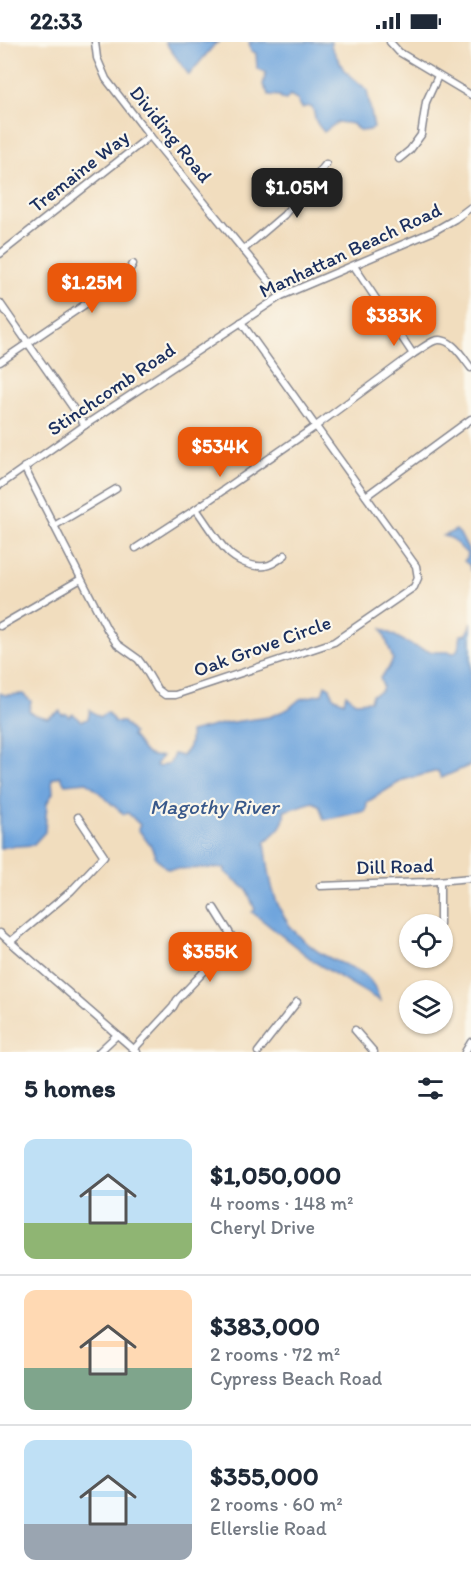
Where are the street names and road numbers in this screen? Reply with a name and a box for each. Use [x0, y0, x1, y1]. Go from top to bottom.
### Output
street label: Dividing Road [125, 81, 217, 187]
street label: Tremaine Way [24, 124, 134, 217]
street label: Manhattan Beach Road [255, 197, 445, 303]
street label: Stinchcomb Road [43, 337, 180, 441]
street label: Oak Grove Circle [190, 610, 334, 682]
street label: Dill Road [356, 853, 435, 879]

